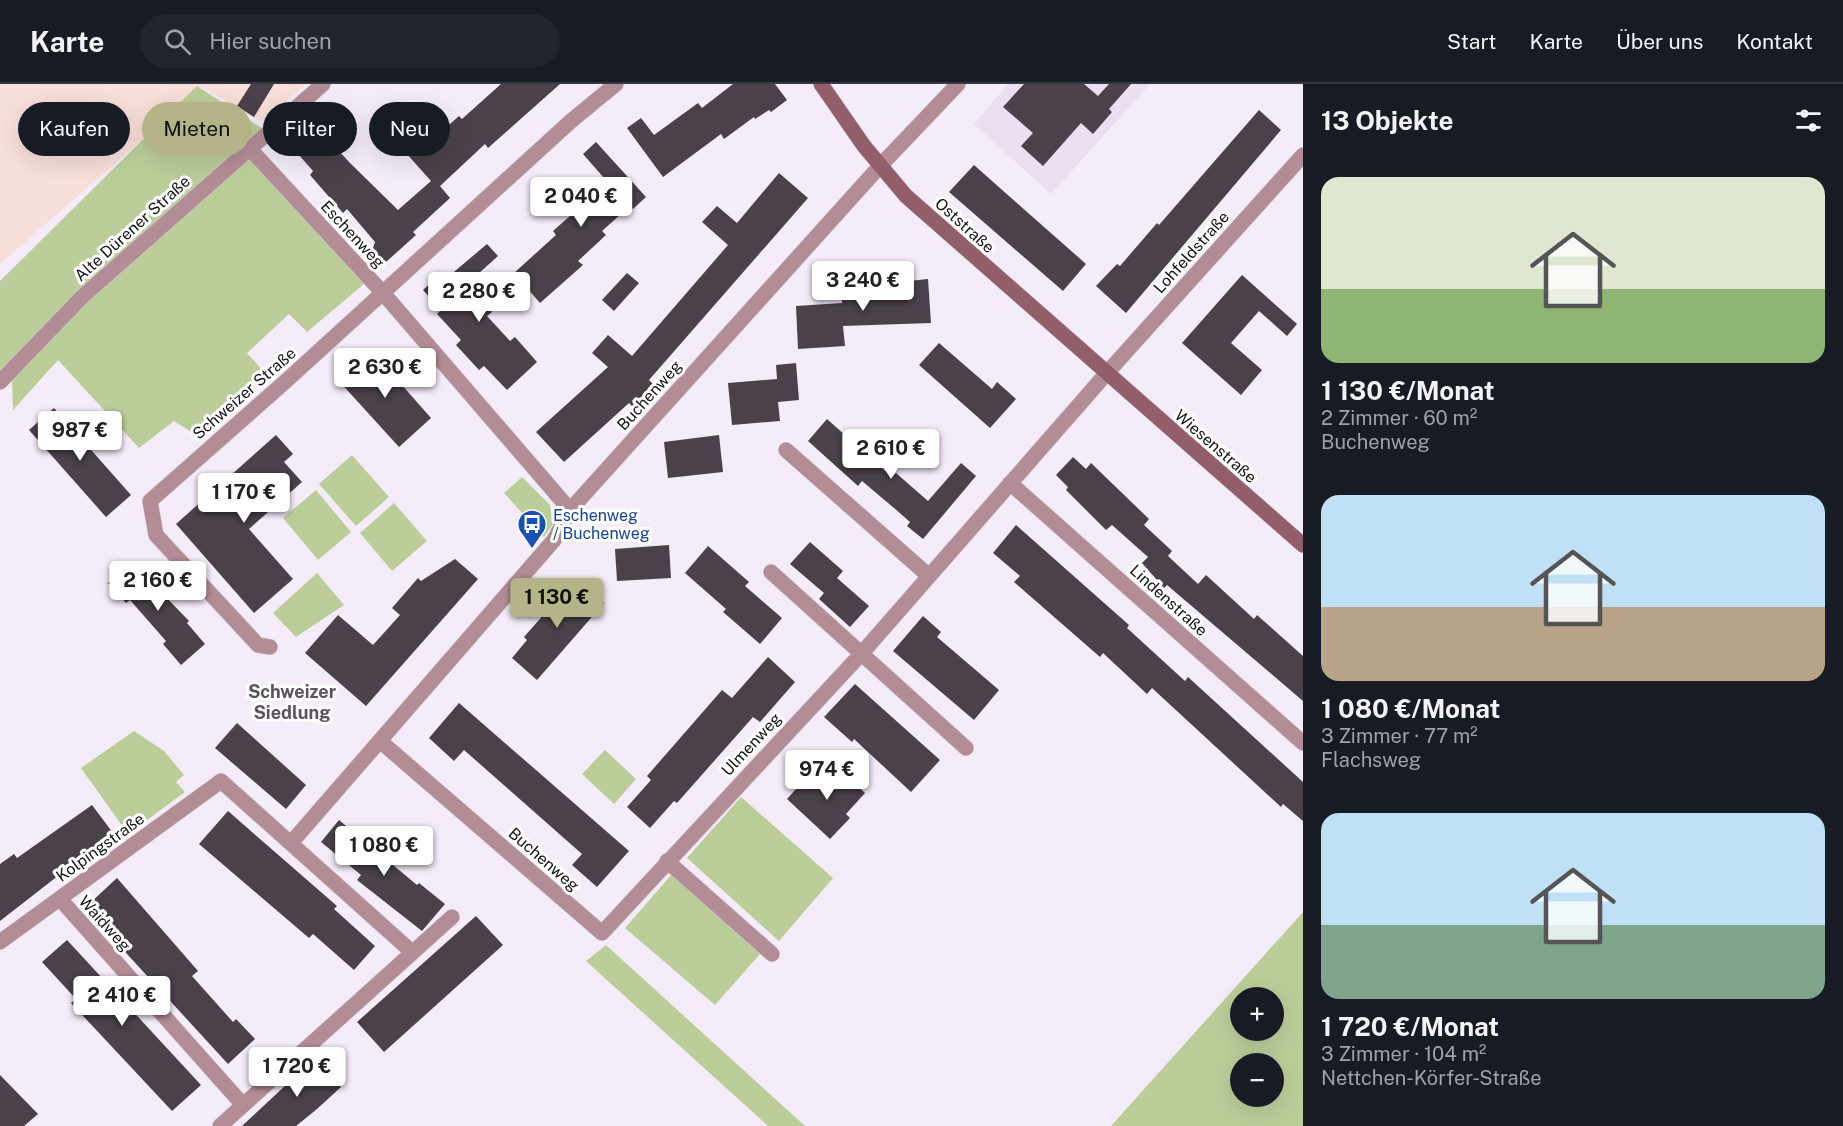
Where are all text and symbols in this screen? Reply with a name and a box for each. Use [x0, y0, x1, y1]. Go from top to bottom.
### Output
search box [140, 14, 560, 68]
text: Karte [30, 25, 104, 58]
icon: search [161, 25, 194, 58]
text: Hier suchen [209, 28, 332, 54]
text: Start [1447, 29, 1496, 54]
text: Karte [1529, 29, 1583, 54]
text: Über uns [1616, 29, 1703, 54]
text: Kontakt [1736, 29, 1813, 54]
chip: Kaufen [18, 102, 130, 156]
chip: Mieten [142, 102, 251, 156]
chip: Filter [263, 102, 357, 156]
chip: Neu [369, 102, 450, 156]
icon: filters [1792, 104, 1825, 137]
text: 13 Objekte [1321, 105, 1453, 136]
street label: Alte Dürener Straße [71, 172, 194, 285]
pin: 2 040 € [526, 177, 636, 228]
text: 2 040 € [544, 184, 618, 208]
street label: Oststraße [931, 194, 998, 257]
street label: Eschenweg [317, 197, 389, 272]
street label: Lohfeldstraße [1150, 207, 1233, 297]
icon: home [1519, 216, 1627, 324]
pin: 3 240 € [808, 261, 918, 312]
text: 3 240 € [826, 268, 900, 292]
pin: 2 280 € [424, 272, 534, 323]
text: 2 280 € [442, 279, 516, 303]
street label: Schweizer Straße [189, 343, 300, 443]
pin: 2 630 € [330, 348, 440, 399]
text: 2 630 € [348, 355, 422, 379]
street label: Buchenweg [613, 357, 686, 434]
text: 1 130 €/Monat [1321, 375, 1495, 406]
street label: Wiesenstraße [1171, 406, 1260, 487]
text: 2 Zimmer · 60 m² [1321, 406, 1477, 430]
pin: 987 € [38, 411, 122, 462]
text: 987 € [52, 418, 108, 442]
pin: 2 610 € [836, 429, 946, 480]
text: Buchenweg [1321, 430, 1430, 454]
text: 2 610 € [856, 436, 926, 460]
pin: 1 170 € [189, 473, 299, 524]
text: 1 170 € [212, 480, 276, 504]
place label: Eschenweg / Buchenweg [553, 506, 650, 543]
bus stop icon: Eschenweg / Buchenweg [516, 508, 548, 550]
icon: home [1519, 534, 1627, 642]
pin: 2 160 € [103, 561, 213, 612]
street label: Lindenstraße [1126, 561, 1211, 640]
text: 2 160 € [123, 568, 193, 592]
pin: 1 130 € [502, 578, 612, 629]
text: 1 130 € [524, 585, 590, 609]
district label: Schweizer Siedlung [248, 681, 337, 723]
text: 1 080 €/Monat [1321, 693, 1500, 724]
street label: Ulmenweg [717, 709, 785, 780]
text: 3 Zimmer · 77 m² [1321, 724, 1478, 748]
text: Flachsweg [1321, 748, 1421, 772]
pin: 974 € [785, 750, 869, 801]
text: 974 € [799, 757, 855, 781]
street label: Kolpingstraße [53, 809, 148, 886]
street label: Buchenweg [505, 824, 583, 895]
pin: 1 080 € [329, 826, 439, 877]
text: 1 080 € [349, 833, 419, 857]
icon: home [1519, 852, 1627, 960]
street label: Waidweg [75, 892, 135, 955]
pin: 2 410 € [67, 976, 177, 1027]
text: 2 410 € [87, 983, 157, 1007]
map controls [1230, 987, 1284, 1107]
button: + [1230, 987, 1284, 1041]
text: 1 720 €/Monat [1321, 1011, 1499, 1042]
text: 3 Zimmer · 104 m² [1321, 1042, 1486, 1066]
pin: 1 720 € [242, 1047, 352, 1098]
button: − [1230, 1053, 1284, 1107]
text: 1 720 € [263, 1054, 331, 1078]
text: Nettchen-Körfer-Straße [1321, 1066, 1542, 1090]

